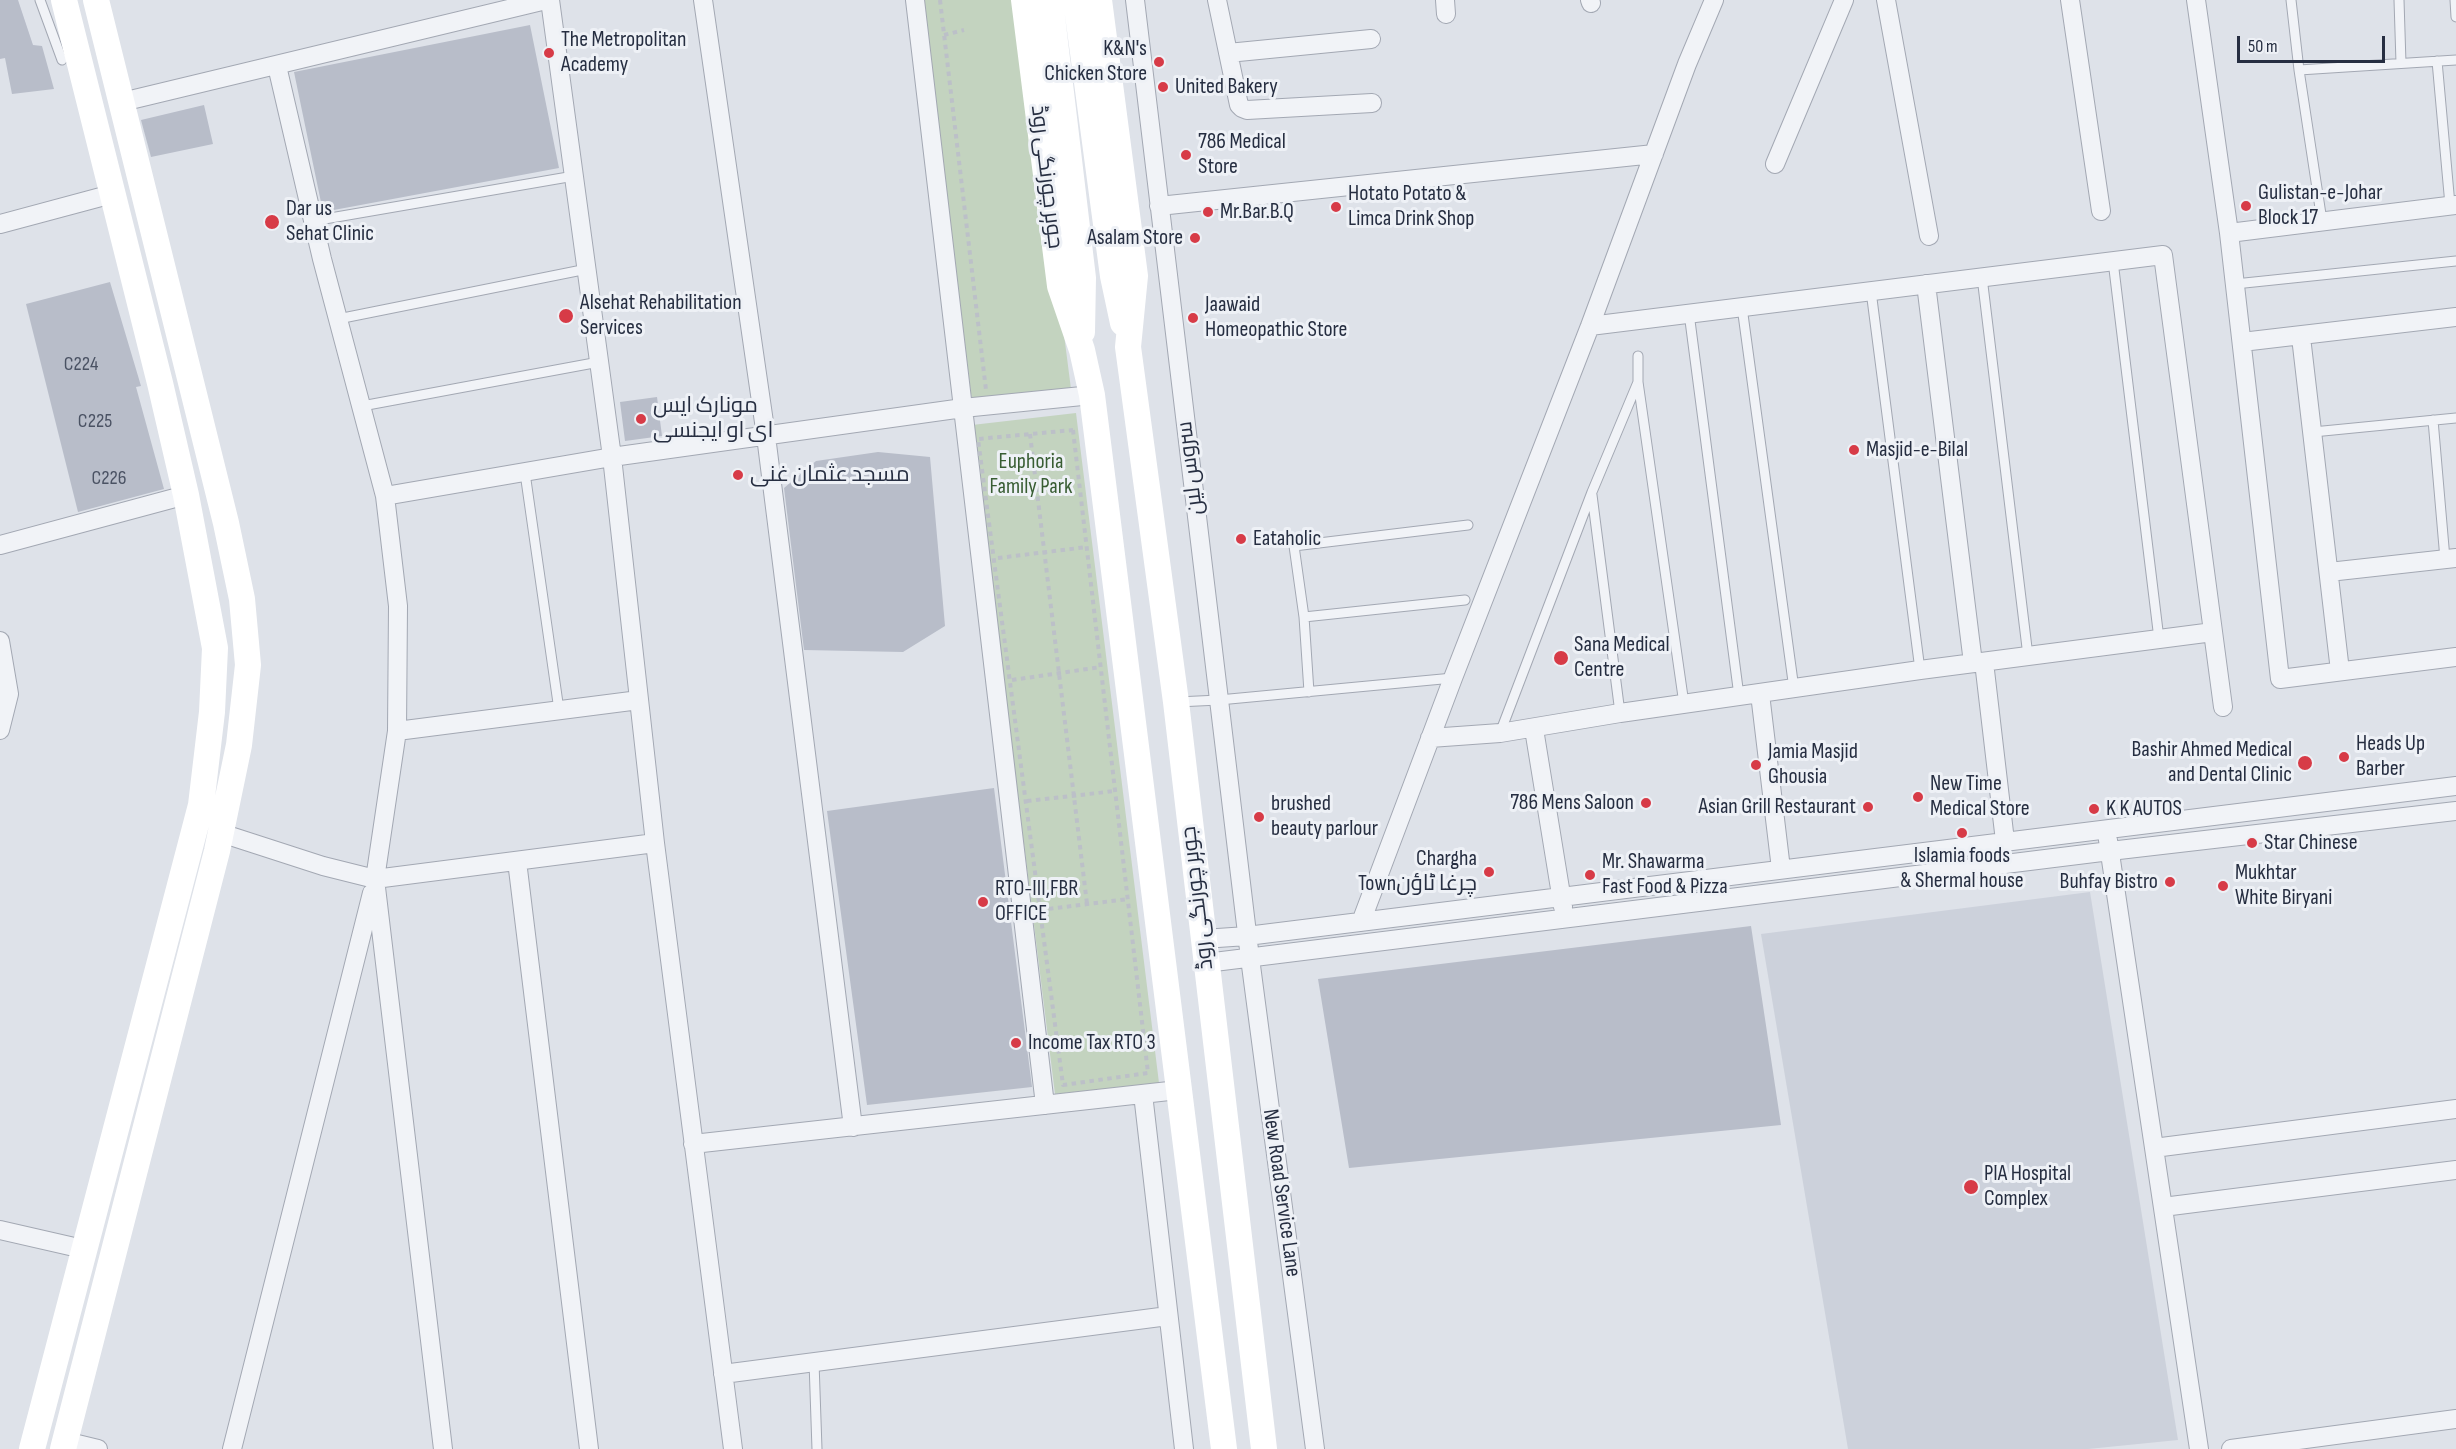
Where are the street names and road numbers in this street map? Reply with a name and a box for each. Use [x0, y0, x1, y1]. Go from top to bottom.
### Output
street label: جوہر چورنگی روڈ [1024, 104, 1068, 250]
street label: سروس لین [1172, 420, 1210, 516]
street label: جوہر چورنگی روڈ [1176, 825, 1220, 971]
street label: New Road Service Lane [1256, 1107, 1306, 1279]

